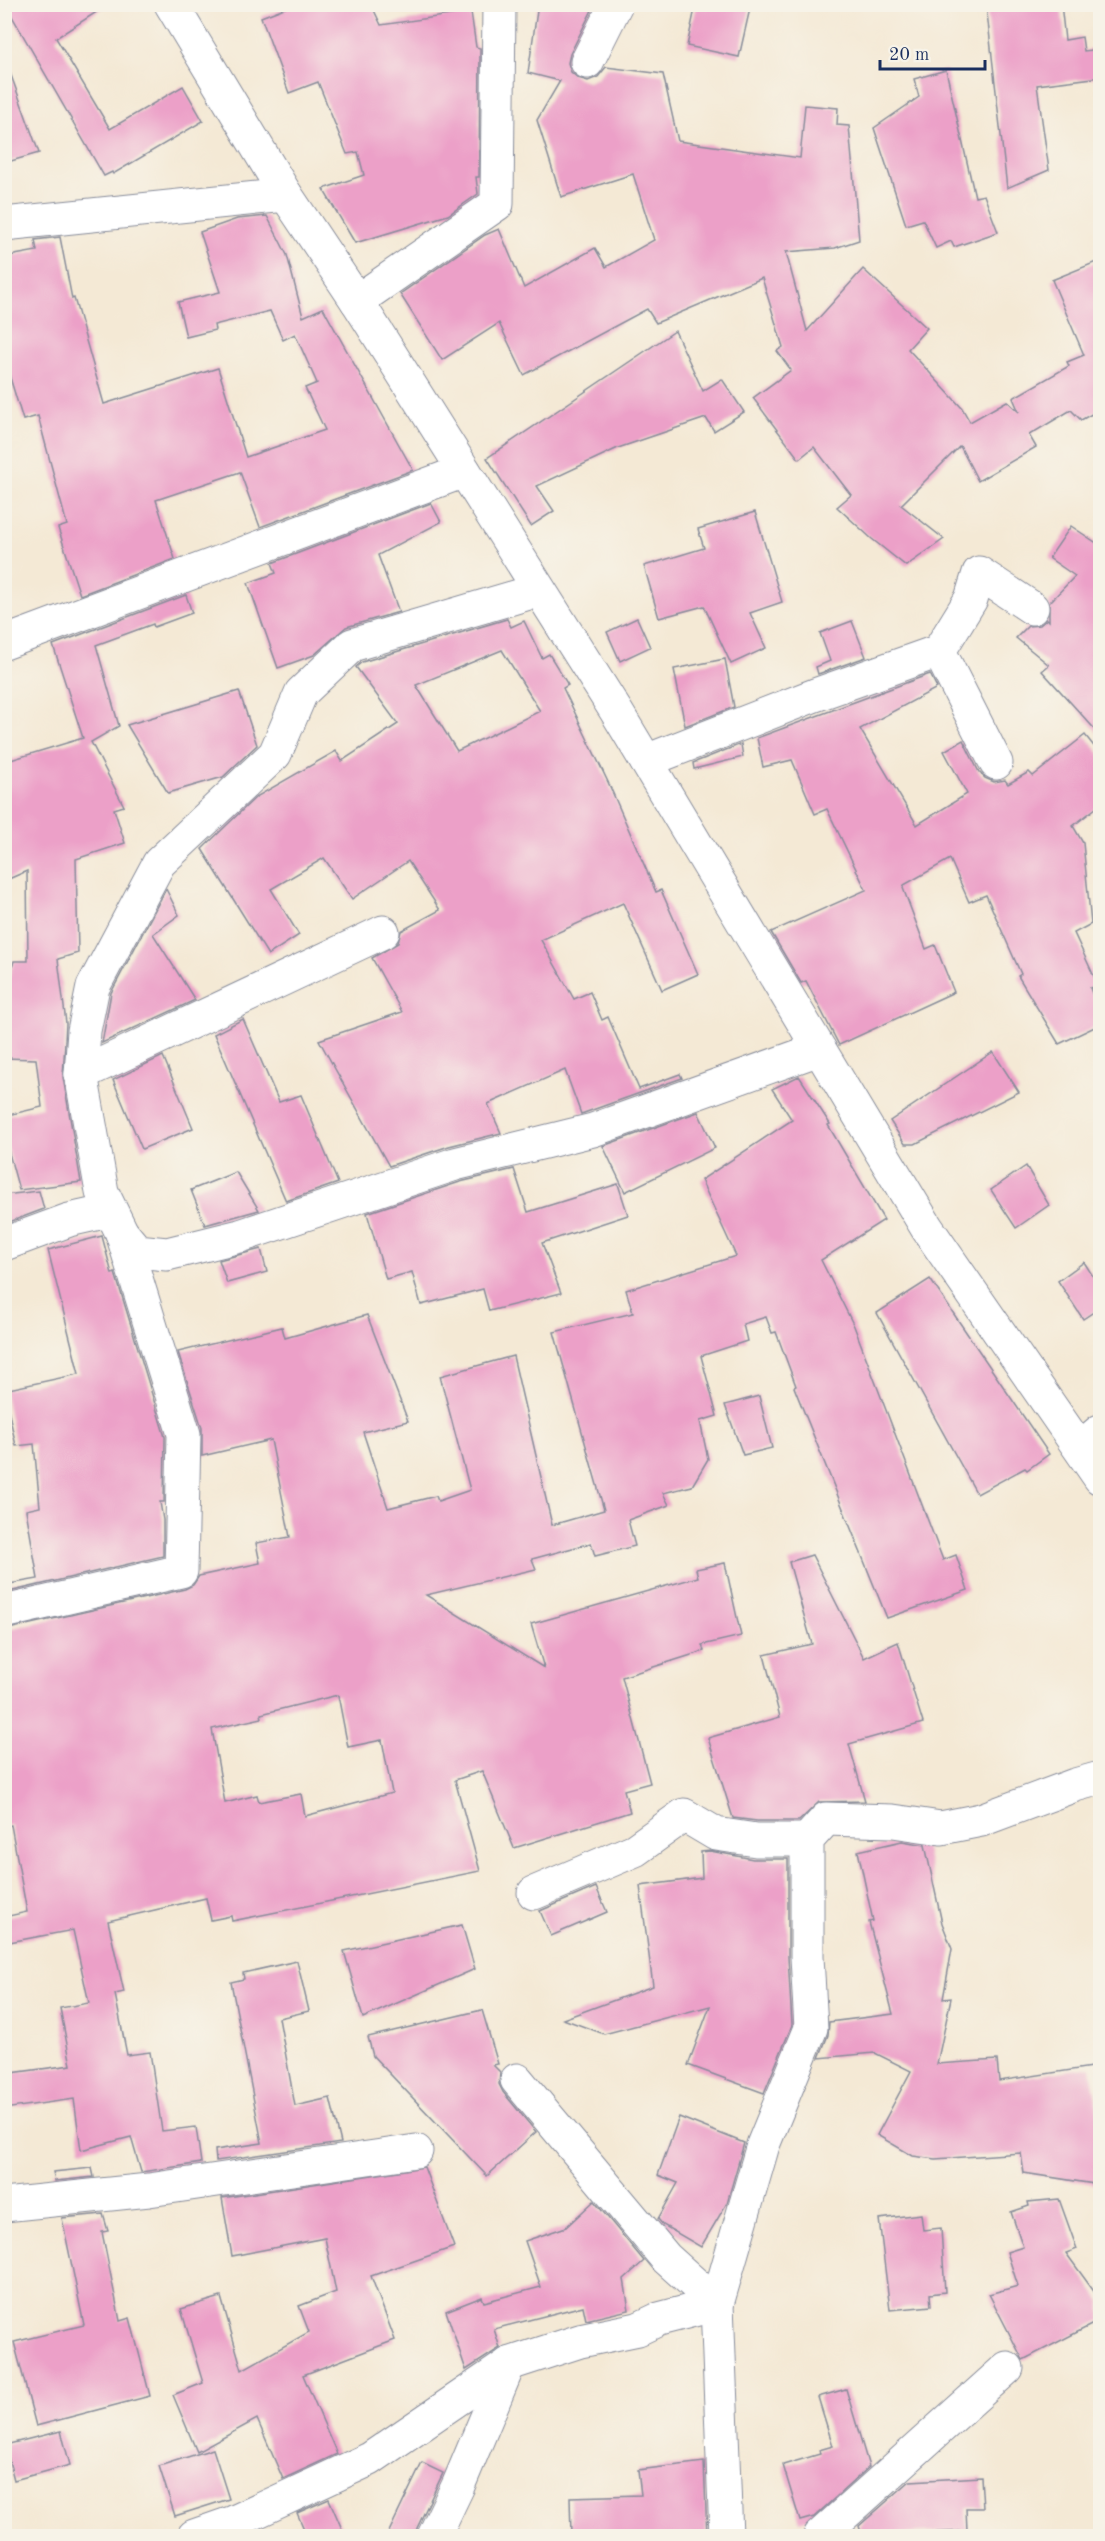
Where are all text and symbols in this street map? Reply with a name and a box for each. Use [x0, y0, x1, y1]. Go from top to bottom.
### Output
scale bar [880, 33, 985, 71]
text: 20 m [889, 46, 929, 64]

